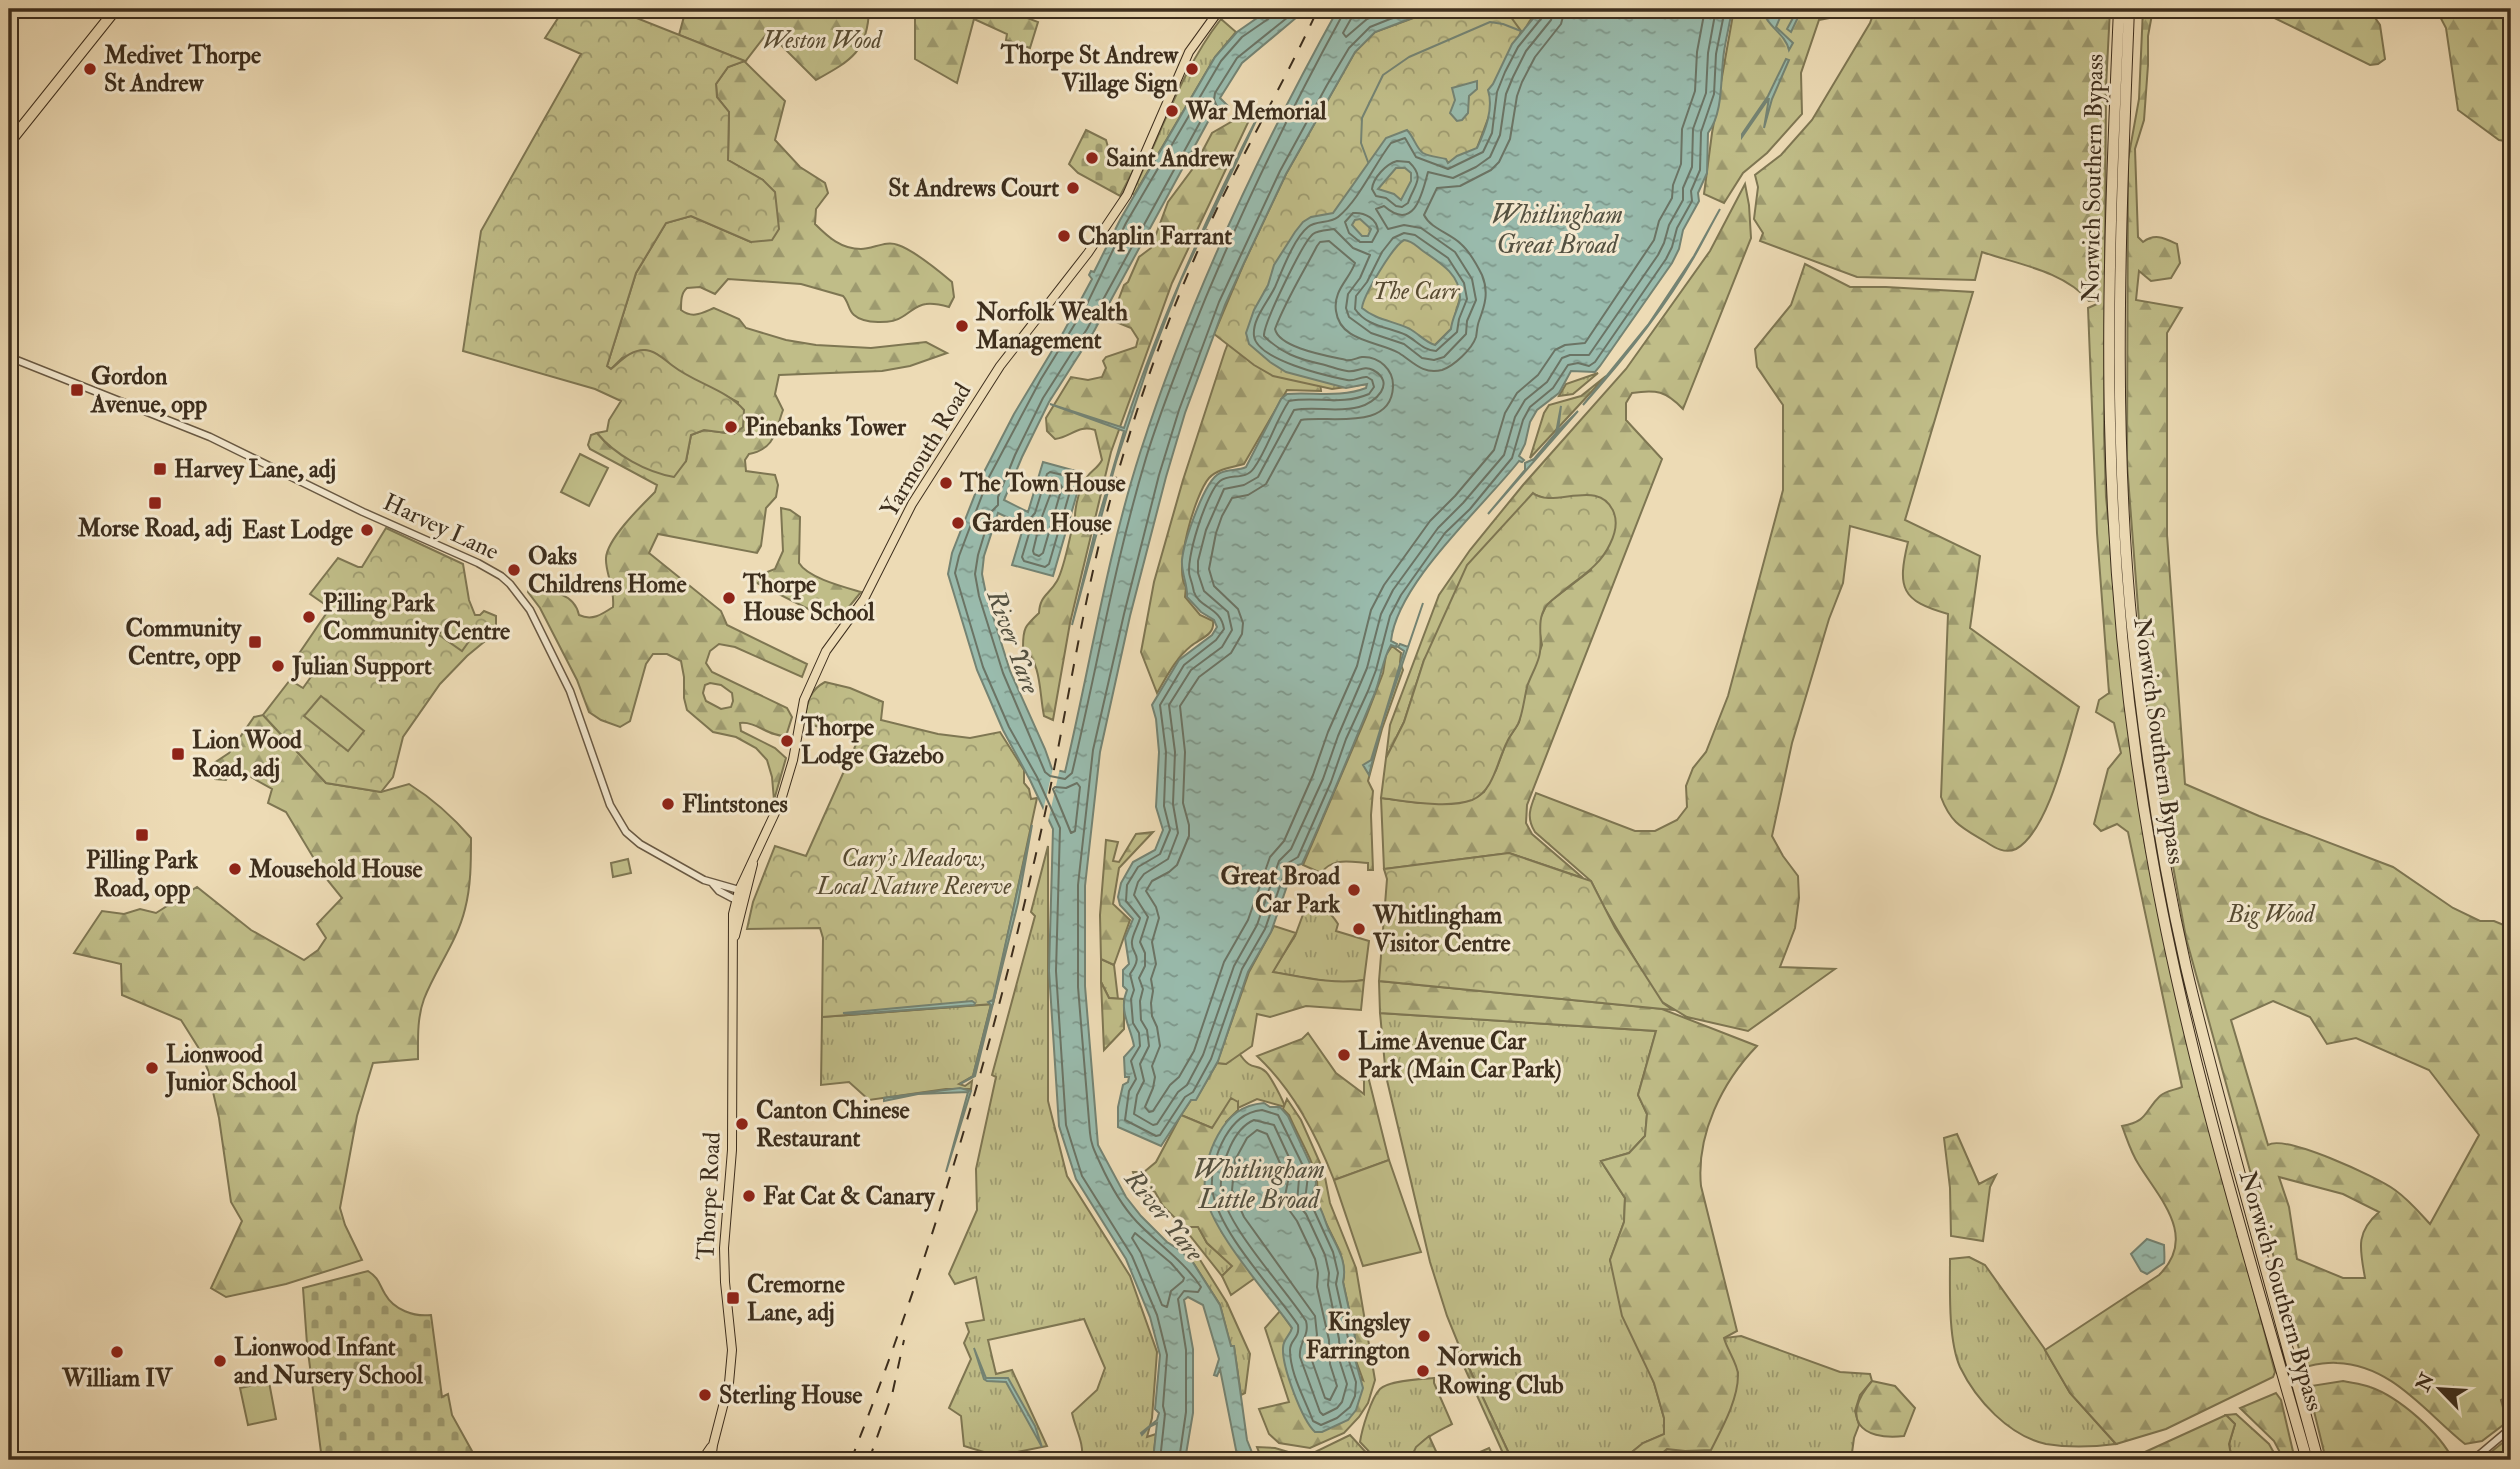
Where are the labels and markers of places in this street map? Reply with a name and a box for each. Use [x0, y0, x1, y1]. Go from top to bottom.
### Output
place label: Medivet Thorpe St Andrew [103, 40, 261, 99]
place label: Thorpe St Andrew Village Sign [1000, 40, 1179, 99]
marker: Medivet Thorpe St Andrew [82, 61, 98, 77]
marker: Thorpe St Andrew Village Sign [1184, 61, 1200, 77]
place label: War Memorial [1185, 96, 1327, 127]
marker: War Memorial [1164, 103, 1180, 119]
place label: Saint Andrew [1106, 143, 1235, 174]
marker: Saint Andrew [1084, 150, 1100, 166]
place label: St Andrews Court [888, 173, 1059, 204]
marker: St Andrews Court [1065, 180, 1081, 196]
place label: Chaplin Farrant [1078, 221, 1232, 252]
marker: Chaplin Farrant [1056, 228, 1072, 244]
place label: Norfolk Wealth Management [975, 297, 1128, 356]
marker: Norfolk Wealth Management [954, 318, 970, 334]
place label: Gordon Avenue, opp [90, 361, 207, 420]
marker: Gordon Avenue, opp [69, 382, 85, 398]
place label: Pinebanks Tower [745, 412, 907, 443]
marker: Pinebanks Tower [723, 419, 739, 435]
place label: Harvey Lane, adj [174, 454, 336, 485]
marker: Harvey Lane, adj [152, 461, 168, 477]
place label: The Town House [959, 468, 1125, 499]
marker: The Town House [938, 475, 954, 491]
marker: Morse Road, adj [147, 495, 163, 511]
place label: Garden House [972, 508, 1112, 539]
place label: Morse Road, adj [77, 513, 232, 544]
place label: East Lodge [242, 515, 353, 546]
marker: Garden House [950, 515, 966, 531]
marker: East Lodge [359, 522, 375, 538]
place label: Oaks Childrens Home [528, 541, 686, 600]
marker: Oaks Childrens Home [506, 562, 522, 578]
place label: Thorpe House School [742, 569, 875, 628]
place label: Pilling Park Community Centre [323, 588, 510, 647]
marker: Thorpe House School [721, 590, 737, 606]
marker: Pilling Park Community Centre [301, 609, 317, 625]
place label: Community Centre, opp [125, 613, 242, 672]
marker: Community Centre, opp [247, 634, 263, 650]
place label: Julian Support [291, 651, 432, 682]
marker: Julian Support [270, 658, 286, 674]
place label: Thorpe Lodge Gazebo [800, 712, 944, 771]
place label: Lion Wood Road, adj [192, 725, 302, 784]
marker: Thorpe Lodge Gazebo [779, 733, 795, 749]
marker: Lion Wood Road, adj [170, 746, 186, 762]
place label: Flintstones [682, 789, 788, 820]
marker: Flintstones [660, 796, 676, 812]
marker: Pilling Park Road, opp [134, 827, 150, 843]
place label: Pilling Park Road, opp [86, 845, 198, 904]
place label: Mousehold House [248, 854, 423, 885]
marker: Mousehold House [227, 861, 243, 877]
place label: Great Broad Car Park [1221, 861, 1340, 920]
marker: Great Broad Car Park [1346, 882, 1362, 898]
place label: Whitlingham Visitor Centre [1372, 900, 1511, 959]
marker: Whitlingham Visitor Centre [1351, 921, 1367, 937]
place label: Lime Avenue Car Park (Main Car Park) [1358, 1026, 1562, 1085]
place label: Lionwood Junior School [165, 1039, 297, 1098]
marker: Lime Avenue Car Park (Main Car Park) [1336, 1047, 1352, 1063]
marker: Lionwood Junior School [144, 1060, 160, 1076]
place label: Canton Chinese Restaurant [756, 1095, 909, 1154]
marker: Canton Chinese Restaurant [734, 1116, 750, 1132]
place label: Fat Cat & Canary [763, 1181, 936, 1212]
marker: Fat Cat & Canary [741, 1188, 757, 1204]
place label: Cremorne Lane, adj [747, 1269, 845, 1328]
marker: Cremorne Lane, adj [725, 1290, 741, 1306]
place label: Kingsley Farrington [1306, 1307, 1411, 1366]
marker: Kingsley Farrington [1416, 1328, 1432, 1344]
place label: Lionwood Infant and Nursery School [234, 1332, 424, 1391]
place label: Norwich Rowing Club [1436, 1342, 1564, 1401]
marker: William IV [109, 1344, 125, 1360]
marker: Lionwood Infant and Nursery School [212, 1353, 228, 1369]
place label: William IV [61, 1363, 174, 1394]
marker: Norwich Rowing Club [1415, 1363, 1431, 1379]
place label: Sterling House [719, 1380, 862, 1411]
marker: Sterling House [697, 1387, 713, 1403]

